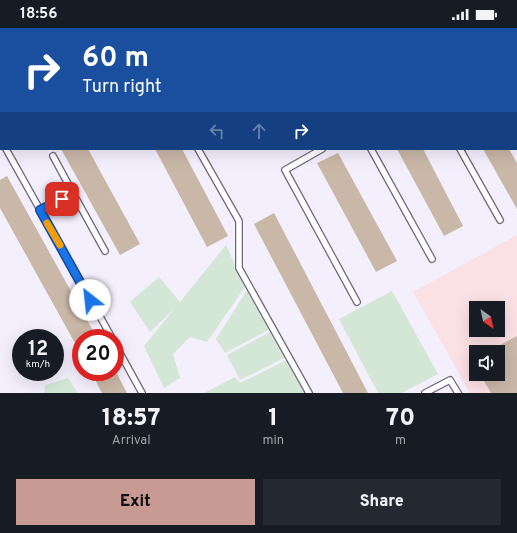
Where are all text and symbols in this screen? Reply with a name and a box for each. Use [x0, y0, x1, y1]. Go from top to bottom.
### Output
text: 18:56 [20, 5, 57, 24]
text: 60 m [82, 41, 149, 77]
icon: right [16, 44, 68, 96]
text: Turn right [82, 76, 162, 99]
icon: left [206, 120, 228, 142]
icon: ahead [248, 120, 270, 142]
icon: right [290, 120, 312, 142]
pin [45, 182, 79, 216]
icon: arrive [51, 188, 73, 210]
position arrow [69, 279, 111, 321]
north arrow [469, 301, 505, 337]
map controls [469, 301, 505, 381]
speed limit sign: 20 [72, 329, 124, 381]
text: 12 [28, 337, 48, 363]
button: sound [469, 345, 505, 381]
text: km/h [26, 358, 50, 371]
text: 18:57 [102, 404, 161, 434]
text: 1 [268, 404, 278, 434]
text: 70 [386, 404, 415, 434]
text: Arrival [112, 433, 151, 449]
text: min [262, 433, 284, 449]
text: m [395, 433, 406, 449]
button: Exit [16, 479, 255, 525]
button: Share [263, 479, 501, 525]

